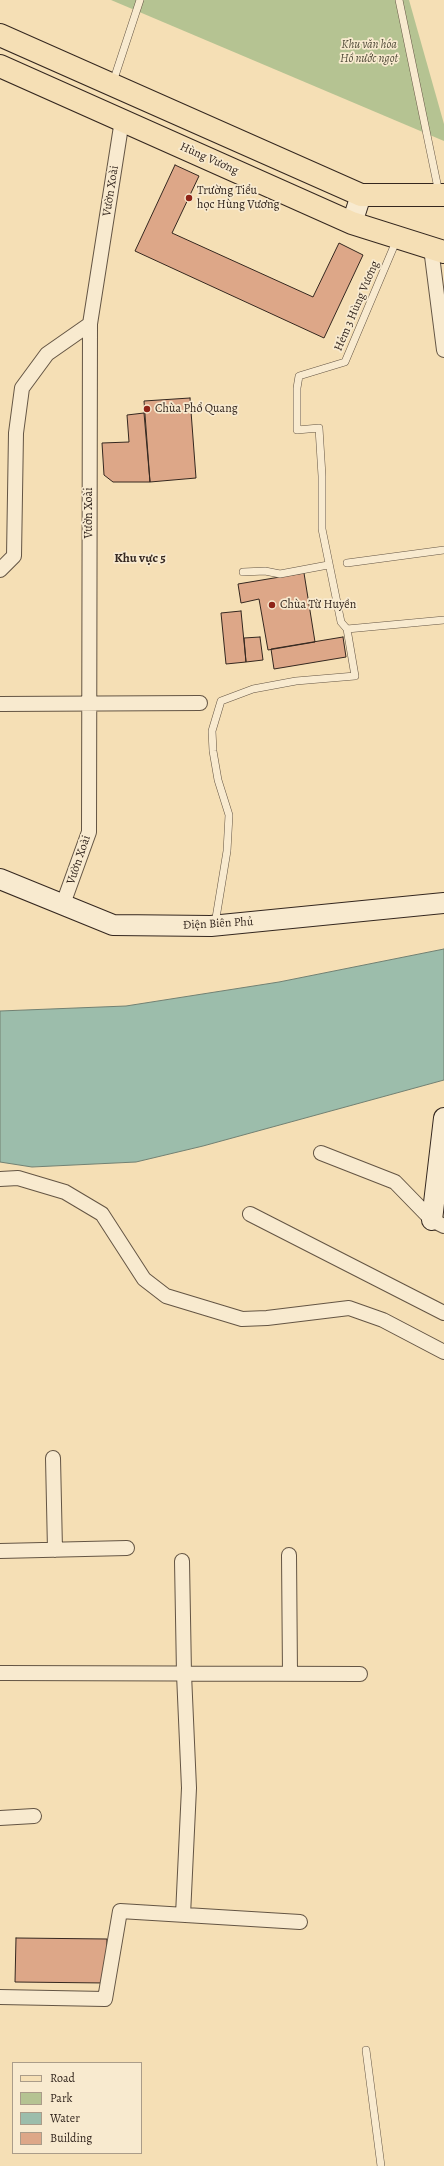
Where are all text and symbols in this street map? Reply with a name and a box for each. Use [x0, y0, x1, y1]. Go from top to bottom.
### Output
park label: Khu văn hóa Hồ nước ngọt [340, 38, 398, 66]
street label: Hùng Vương [177, 140, 241, 178]
street label: Vườn Xoài [100, 165, 122, 217]
place label: Trường Tiểu học Hùng Vương [197, 184, 280, 212]
marker: Trường Tiểu học Hùng Vương [184, 193, 194, 203]
street label: Hẻm 3 Hùng Vương [331, 259, 383, 353]
place label: Chùa Phổ Quang [155, 402, 238, 416]
marker: Chùa Phổ Quang [142, 404, 152, 414]
street label: Vườn Xoài [82, 487, 96, 539]
district label: Khu vực 5 [114, 551, 166, 567]
place label: Chùa Từ Huyền [280, 598, 356, 612]
marker: Chùa Từ Huyền [267, 600, 277, 610]
street label: Vườn Xoài [64, 834, 94, 886]
street label: Điện Biên Phủ [182, 915, 254, 933]
legend [12, 2062, 142, 2154]
text: Road [50, 2070, 75, 2086]
text: Park [50, 2090, 73, 2106]
text: Water [50, 2110, 80, 2126]
text: Building [50, 2130, 92, 2146]

